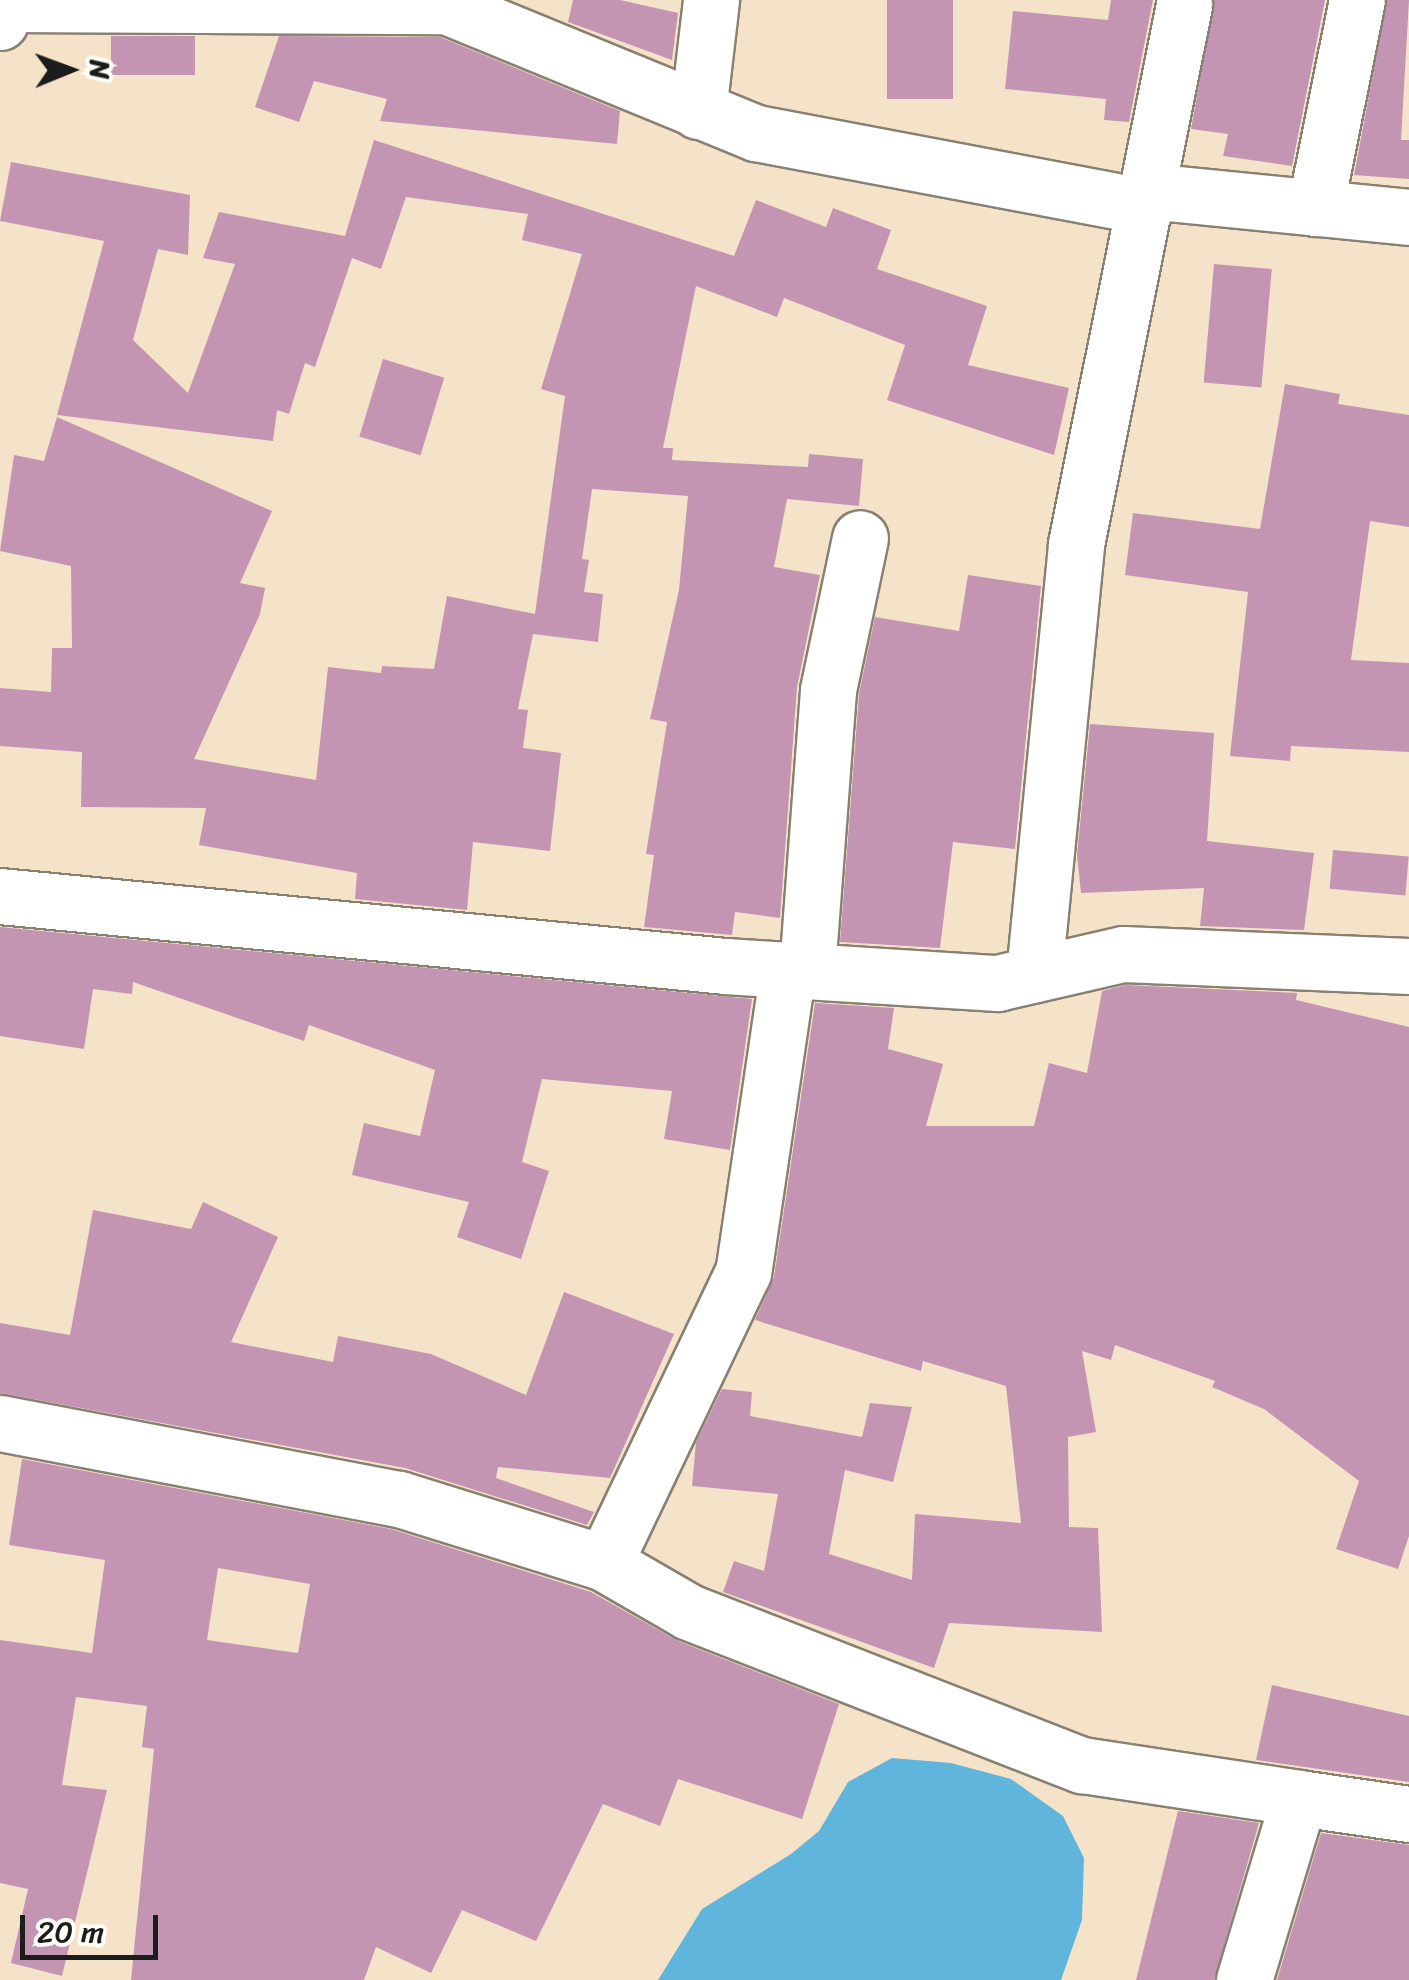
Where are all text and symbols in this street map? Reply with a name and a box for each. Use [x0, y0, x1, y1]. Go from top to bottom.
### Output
north arrow [20, 20, 120, 120]
text: N [76, 59, 125, 80]
scale bar [25, 1895, 162, 1957]
text: 20 m [37, 1905, 104, 1959]

